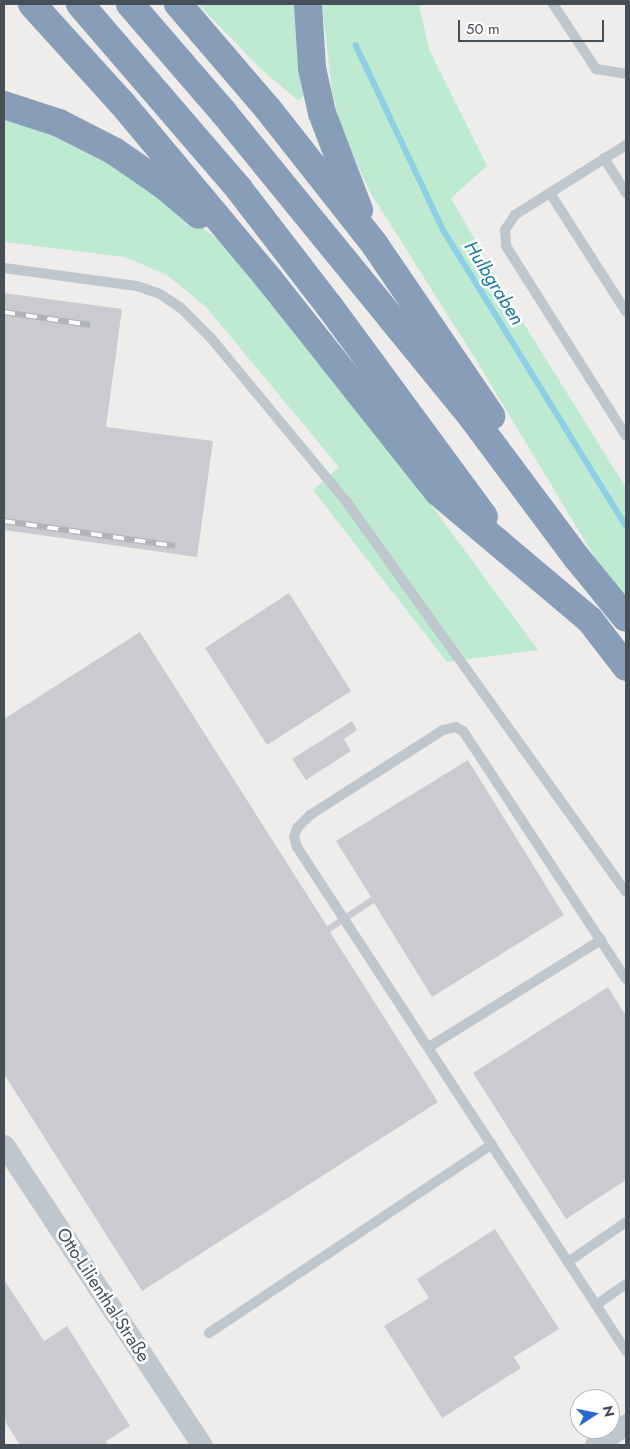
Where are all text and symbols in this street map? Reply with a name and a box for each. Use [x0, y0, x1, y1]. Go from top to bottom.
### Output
scale bar [460, 10, 606, 42]
text: 50 m [466, 18, 500, 40]
water label: Hulbgraben [459, 237, 529, 329]
street label: Otto-Lilienthal-Straße [52, 1224, 154, 1366]
north arrow [570, 1389, 620, 1439]
text: N [598, 1404, 620, 1419]

